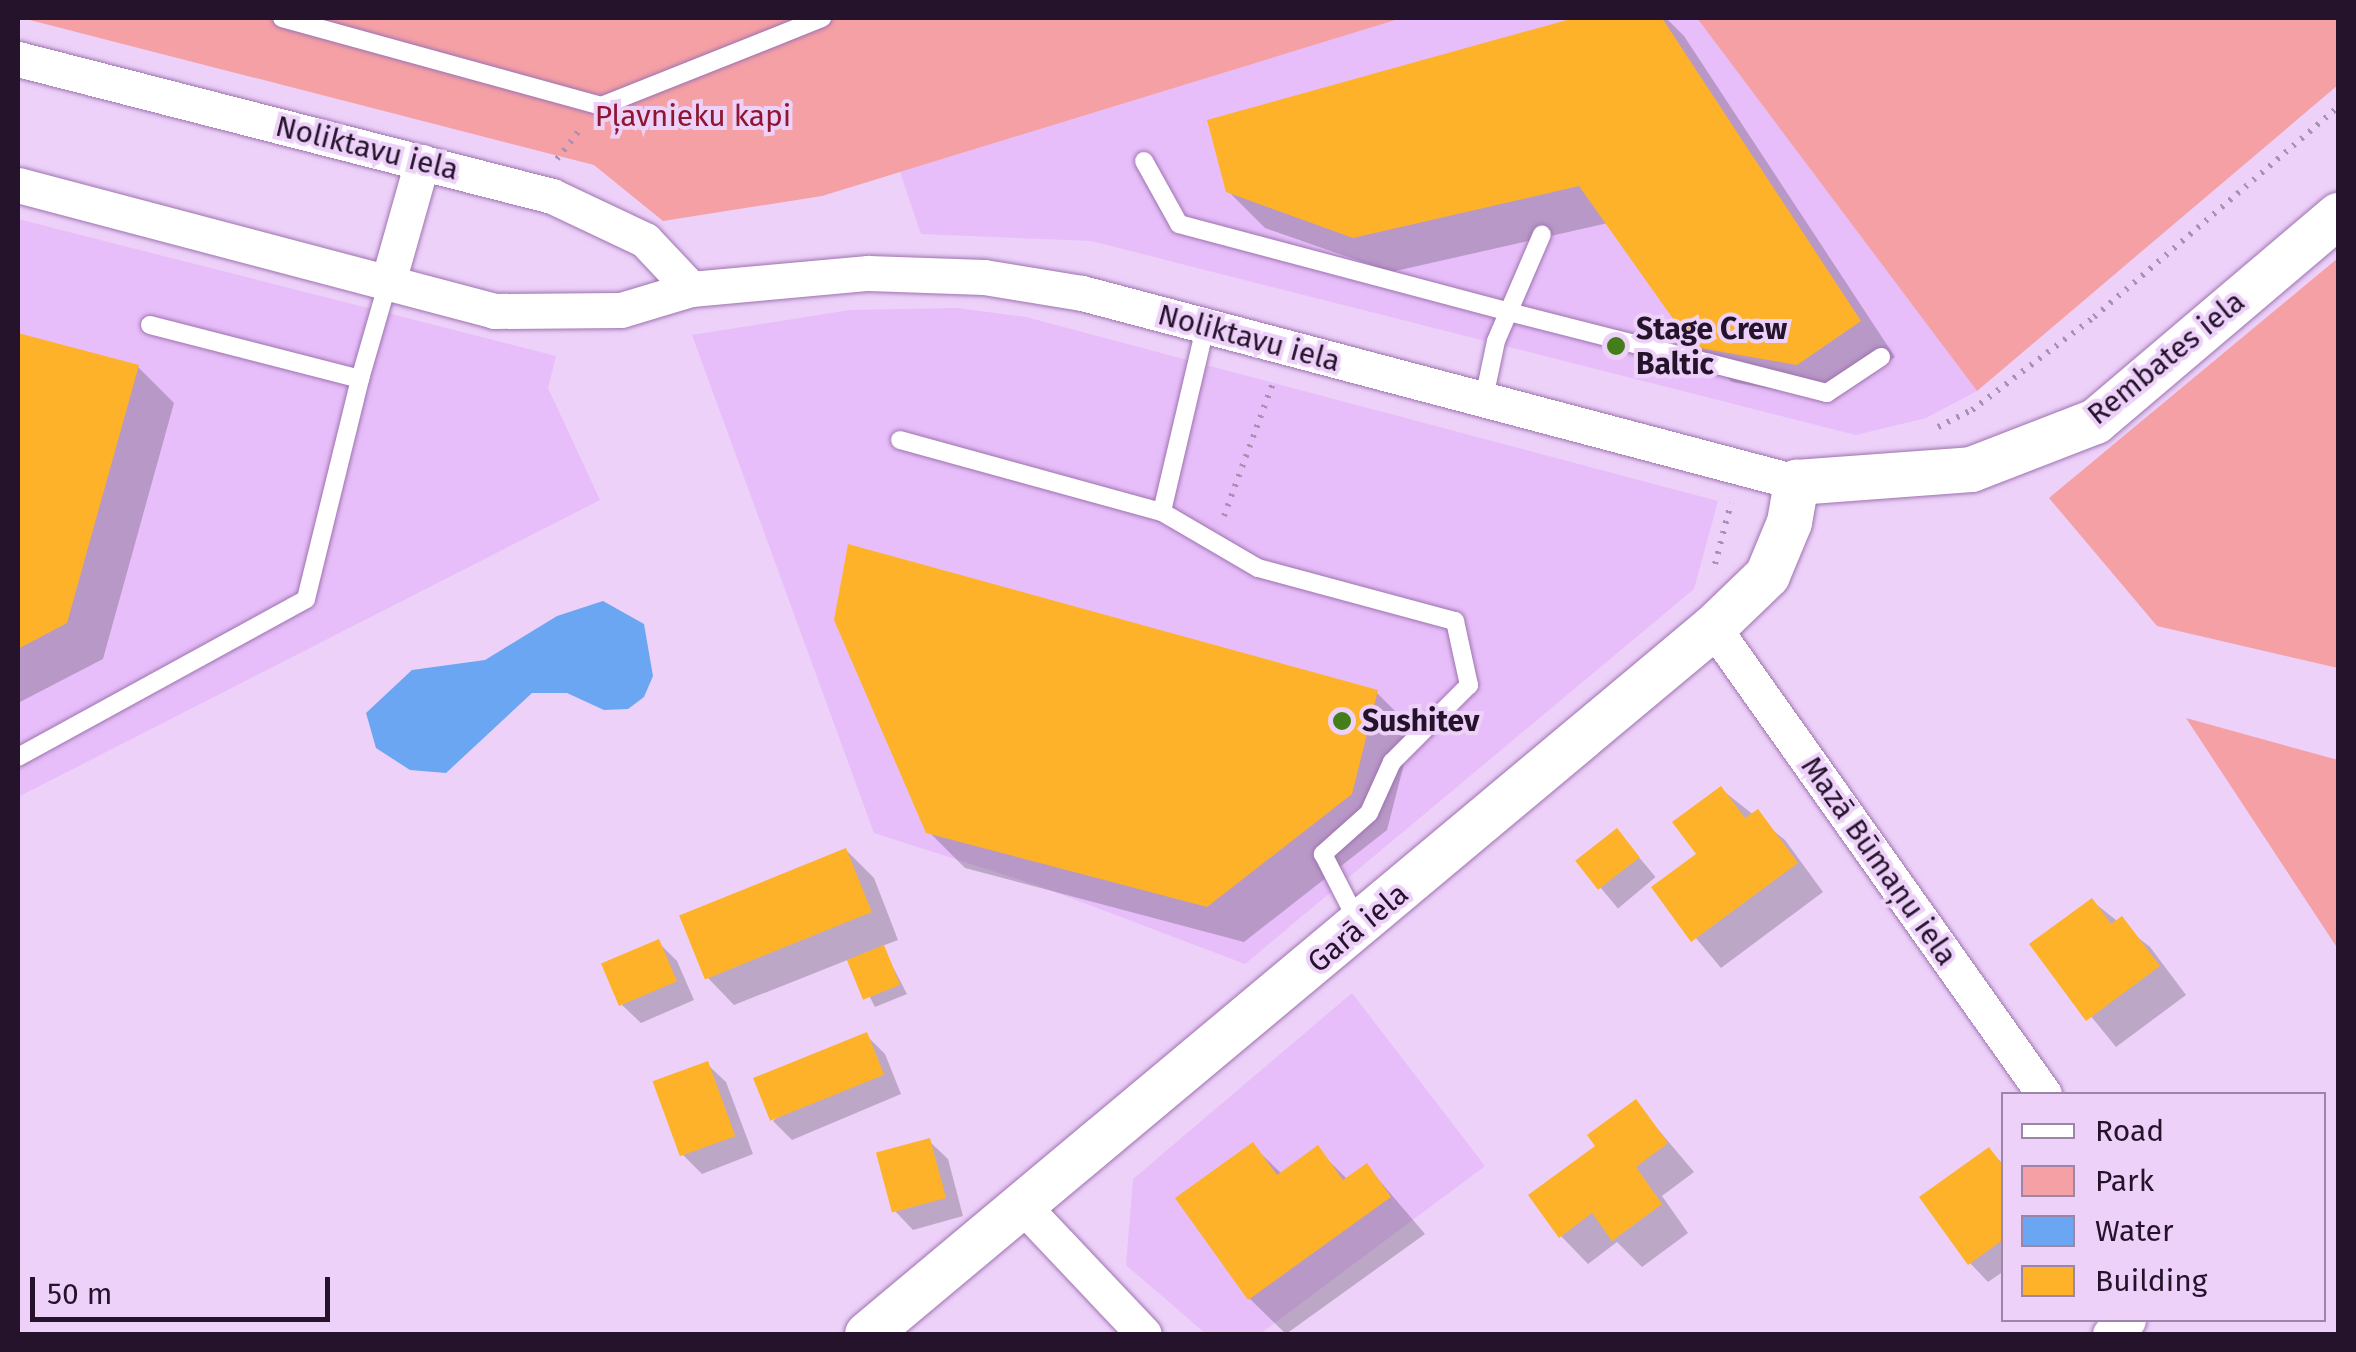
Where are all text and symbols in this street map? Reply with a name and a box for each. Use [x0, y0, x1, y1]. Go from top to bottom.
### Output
park label: Pļavnieku kapi [595, 98, 791, 134]
street label: Noliktavu iela [272, 108, 462, 188]
street label: Rembates iela [2080, 284, 2252, 432]
street label: Noliktavu iela [1154, 296, 1344, 380]
place label: Stage Crew Baltic [1636, 311, 1787, 382]
marker: Stage Crew Baltic [1605, 335, 1627, 357]
place label: Sushitev [1362, 703, 1479, 739]
marker: Sushitev [1331, 710, 1353, 732]
street label: Mazā Būmaņu iela [1793, 749, 1965, 973]
street label: Garā iela [1301, 876, 1415, 980]
legend [2001, 1092, 2326, 1322]
text: Road [2095, 1113, 2164, 1149]
text: Park [2095, 1163, 2154, 1199]
text: Water [2095, 1213, 2174, 1249]
scale bar [35, 1257, 335, 1319]
text: Building [2095, 1263, 2207, 1299]
text: 50 m [47, 1276, 112, 1312]

